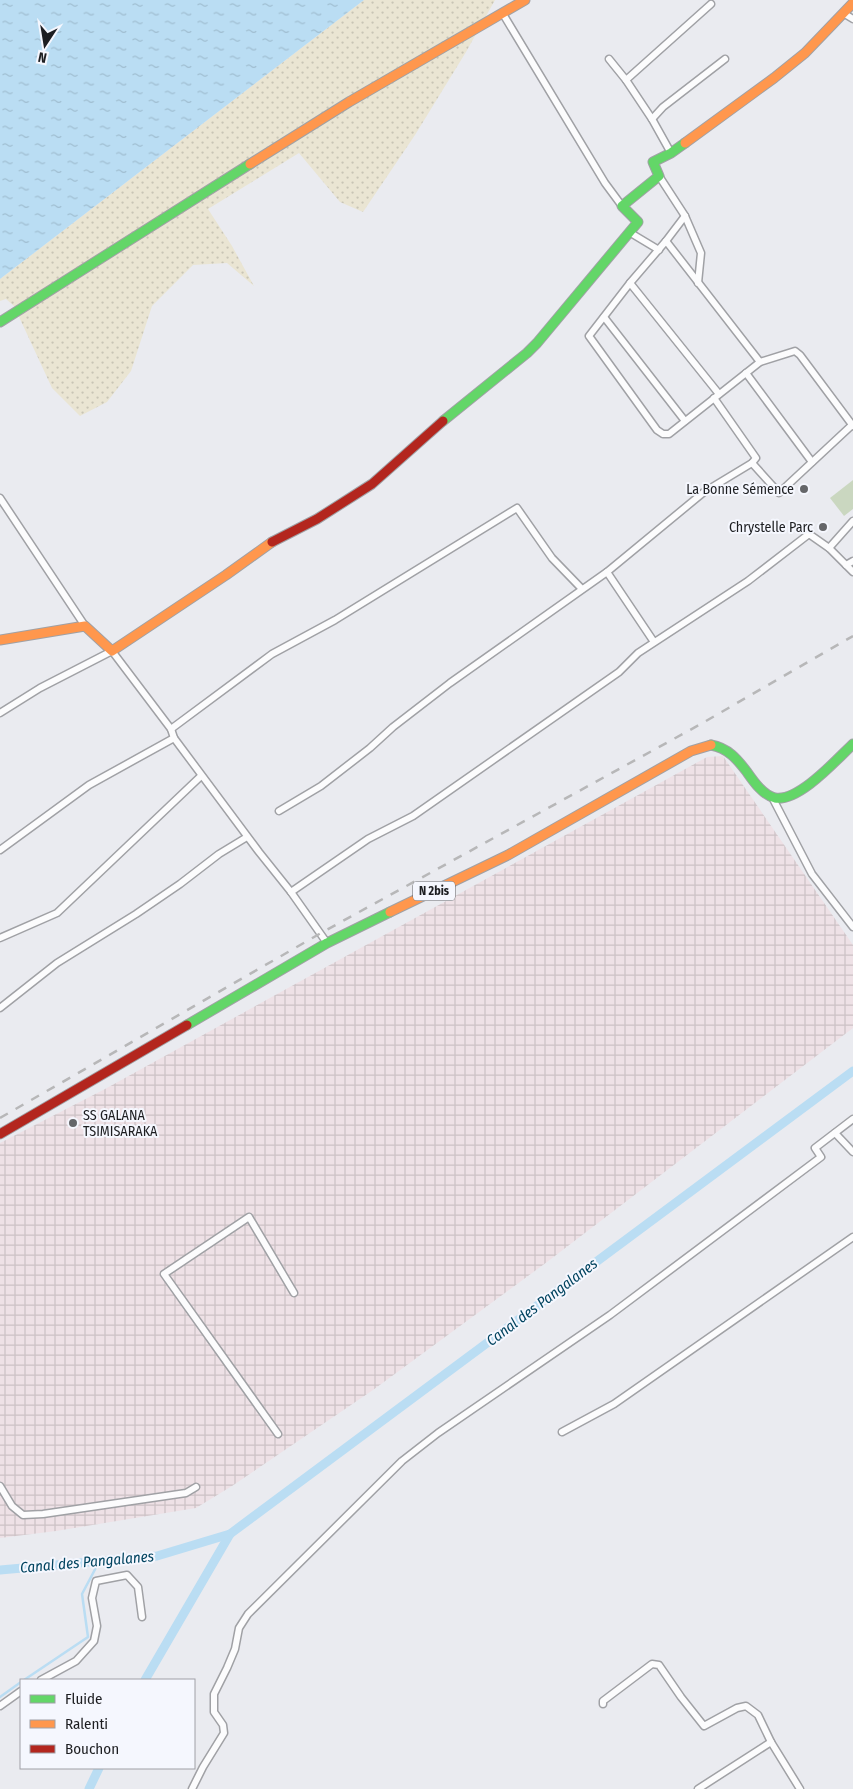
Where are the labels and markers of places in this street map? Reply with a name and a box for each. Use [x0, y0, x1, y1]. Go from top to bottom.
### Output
place label: La Bonne Sémence [686, 481, 794, 498]
marker: La Bonne Sémence [798, 483, 810, 495]
place label: Chrystelle Parc [729, 519, 813, 536]
marker: Chrystelle Parc [817, 521, 829, 533]
place label: SS GALANA TSIMISARAKA [83, 1107, 158, 1140]
marker: SS GALANA TSIMISARAKA [67, 1117, 79, 1129]

